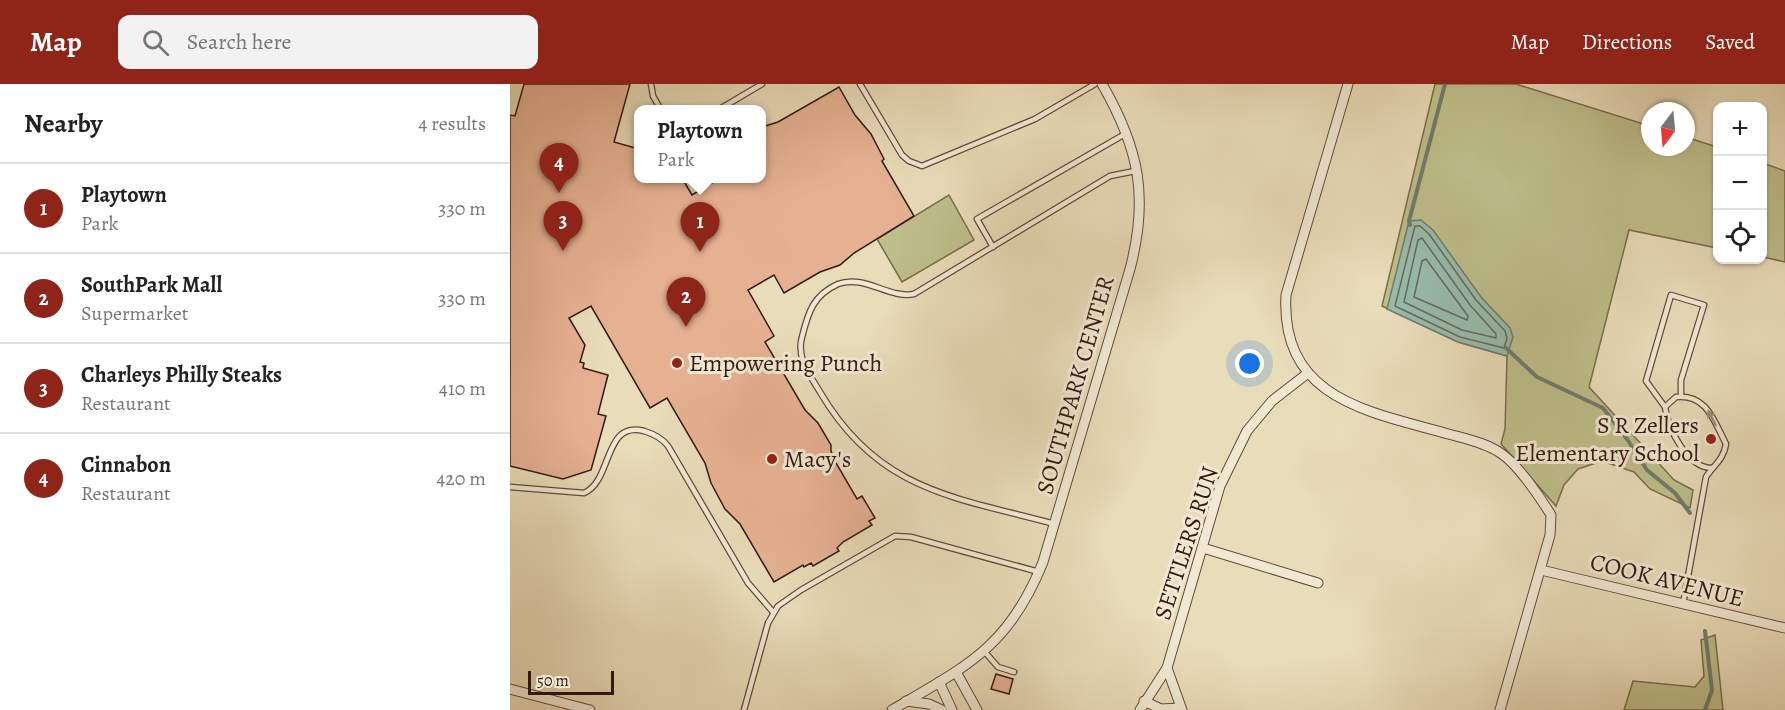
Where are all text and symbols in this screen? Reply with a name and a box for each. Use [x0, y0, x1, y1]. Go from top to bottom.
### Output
search box [118, 15, 538, 69]
text: Map [30, 23, 82, 61]
icon: search [139, 26, 172, 59]
text: Search here [187, 27, 291, 57]
text: Map [1511, 28, 1549, 56]
text: Directions [1582, 28, 1672, 56]
text: Saved [1705, 28, 1755, 56]
north arrow [1641, 102, 1695, 156]
map controls [1713, 102, 1767, 264]
button: + [1713, 102, 1767, 156]
popup [634, 105, 766, 183]
text: Nearby [24, 106, 103, 141]
text: 4 results [418, 110, 486, 137]
text: Playtown [657, 116, 743, 146]
pin: 4 [539, 144, 578, 193]
text: Park [657, 146, 695, 173]
button: − [1713, 156, 1767, 210]
text: Playtown [81, 180, 167, 210]
text: 1 [40, 195, 47, 222]
text: 330 m [438, 195, 486, 222]
pin: 3 [544, 202, 582, 251]
pin: 1 [680, 202, 720, 252]
text: Park [81, 210, 119, 237]
button: locate [1713, 210, 1767, 264]
text: SouthPark Mall [81, 270, 222, 300]
street label: SOUTHPARK CENTER [1028, 272, 1122, 498]
pin: 2 [666, 278, 705, 327]
text: 2 [39, 285, 48, 312]
text: 330 m [438, 285, 486, 312]
text: Supermarket [81, 300, 188, 327]
place label: Empowering Punch [689, 347, 882, 379]
your location [1235, 349, 1264, 378]
marker: Empowering Punch [670, 356, 684, 370]
text: Charleys Philly Steaks [81, 360, 282, 390]
text: 3 [39, 375, 48, 402]
text: 410 m [439, 375, 486, 402]
text: Restaurant [81, 390, 171, 417]
place label: S R Zellers Elementary School [1515, 409, 1699, 469]
one-way arrow [1707, 410, 1717, 427]
marker: S R Zellers Elementary School [1704, 432, 1718, 446]
place label: Macy's [784, 443, 851, 475]
text: Cinnabon [81, 450, 171, 480]
marker: Macy's [765, 452, 779, 466]
street label: SETTLERS RUN [1146, 462, 1226, 624]
text: 4 [39, 465, 48, 492]
text: 420 m [436, 465, 486, 492]
text: Restaurant [81, 480, 171, 507]
street label: COOK AVENUE [1587, 545, 1747, 615]
scale bar [528, 668, 614, 696]
text: 50 m [537, 670, 569, 692]

